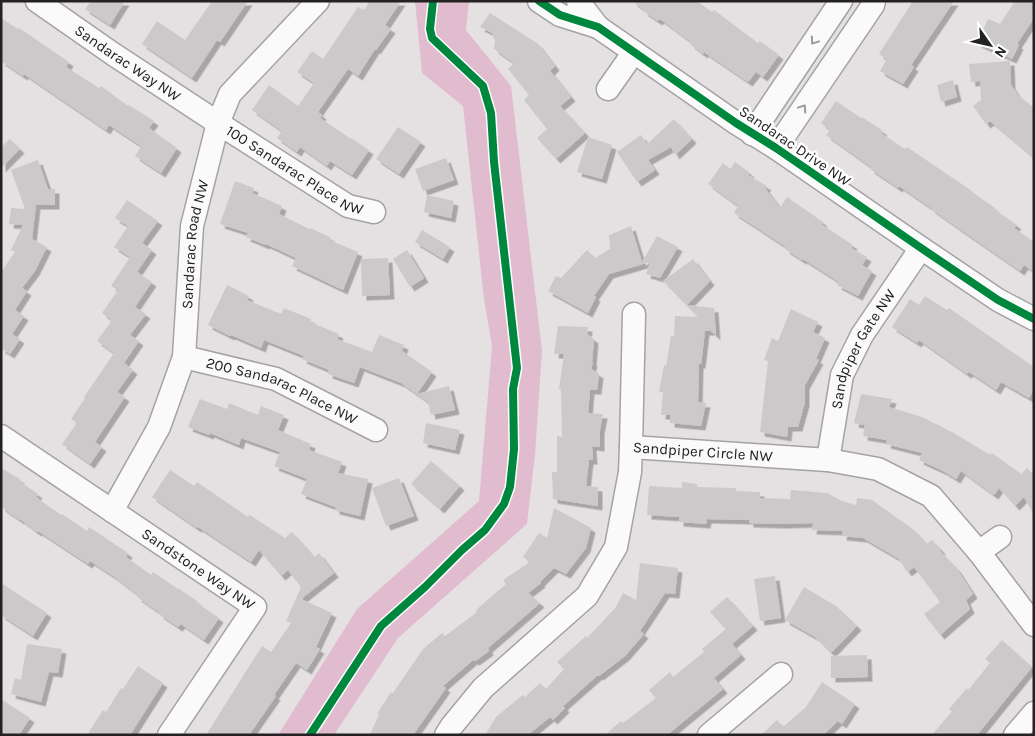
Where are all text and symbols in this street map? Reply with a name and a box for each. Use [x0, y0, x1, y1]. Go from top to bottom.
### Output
north arrow [965, 20, 1015, 70]
street label: Sandarac Way NW [71, 21, 185, 105]
one-way arrow [811, 36, 820, 45]
text: N [991, 43, 1010, 61]
street label: Sandarac Drive NW [736, 102, 855, 190]
one-way arrow [797, 104, 806, 114]
street label: 100 Sandarac Place NW [223, 122, 366, 218]
street label: Sandarac Road NW [178, 177, 212, 309]
street label: Sandpiper Gate NW [828, 285, 900, 410]
street label: 200 Sandarac Place NW [204, 354, 361, 428]
street label: Sandpiper Circle NW [632, 438, 774, 465]
street label: Sandstone Way NW [138, 524, 259, 614]

